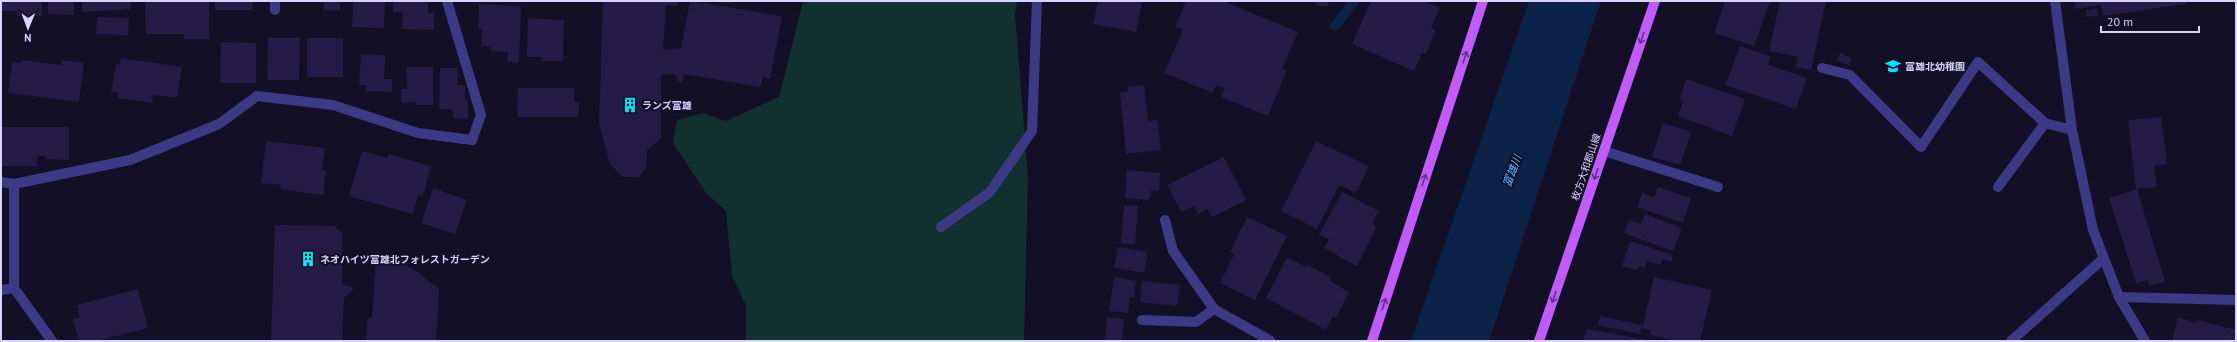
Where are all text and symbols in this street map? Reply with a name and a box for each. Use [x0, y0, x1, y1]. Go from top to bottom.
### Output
north arrow [8, 8, 48, 48]
scale bar [2101, 8, 2199, 34]
text: 20 m [2107, 14, 2133, 29]
text: N [24, 31, 32, 45]
one-way arrow [1638, 32, 1646, 44]
one-way arrow [1462, 50, 1469, 63]
school or university icon: 富雄北幼稚園 [1884, 57, 1902, 75]
place label: 富雄北幼稚園 [1905, 60, 1965, 73]
building icon: ランズ富雄 [621, 96, 639, 114]
place label: ランズ富雄 [642, 99, 692, 112]
street label: 枚方大和郡山線 [1568, 132, 1604, 202]
water label: 富雄川 [1500, 152, 1525, 189]
one-way arrow [1592, 168, 1599, 181]
one-way arrow [1421, 175, 1429, 187]
building icon: ネオハイツ富雄北フォレストガーデン [299, 250, 317, 268]
place label: ネオハイツ富雄北フォレストガーデン [320, 253, 490, 266]
one-way arrow [1550, 291, 1557, 304]
one-way arrow [1381, 298, 1388, 311]

